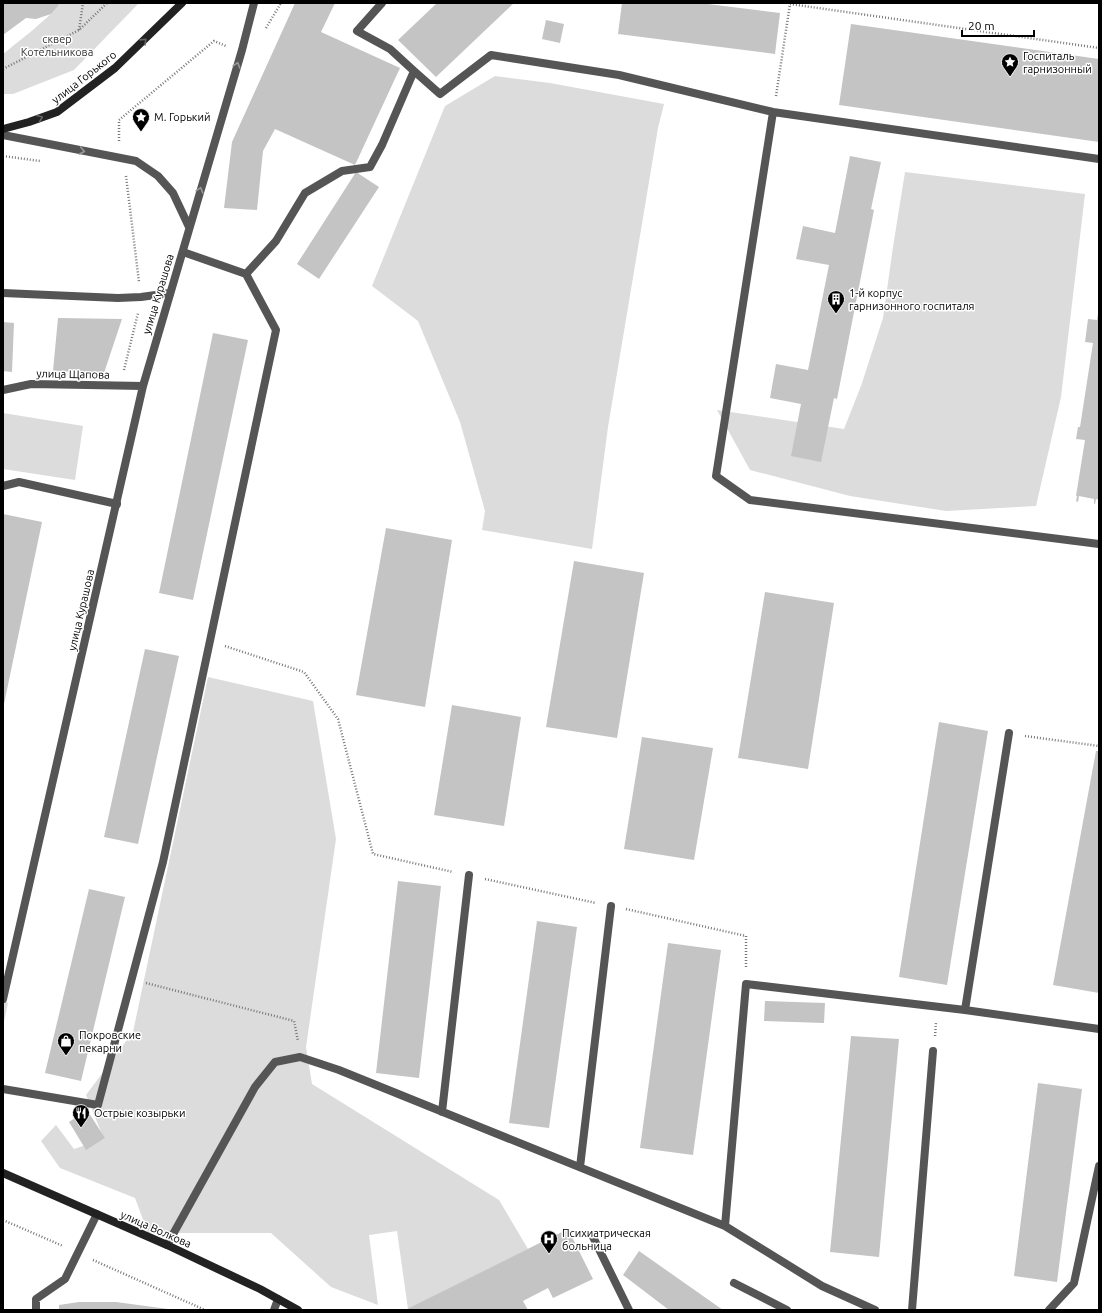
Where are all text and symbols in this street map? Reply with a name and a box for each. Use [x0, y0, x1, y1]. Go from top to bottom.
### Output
scale bar [962, 12, 1034, 38]
text: 20 m [968, 19, 995, 32]
park label: сквер Котельникова [21, 33, 93, 58]
one-way arrow [139, 38, 147, 46]
street label: улица Горького [49, 48, 119, 106]
place label: Госпиталь гарнизонный [1023, 50, 1092, 75]
place icon: Госпиталь гарнизонный [1000, 52, 1020, 77]
one-way arrow [232, 62, 241, 69]
place icon: М. Горький [131, 107, 151, 132]
place label: М. Горький [154, 111, 211, 123]
one-way arrow [37, 115, 44, 123]
one-way arrow [79, 147, 86, 155]
one-way arrow [195, 187, 204, 194]
street label: улица Курашова [140, 252, 176, 336]
place label: 1-й корпус гарнизонного госпиталя [849, 287, 975, 312]
building icon: 1-й корпус гарнизонного госпиталя [826, 289, 846, 314]
street label: улица Щапова [36, 367, 110, 381]
street label: улица Курашова [66, 568, 96, 652]
place label: Покровские пекарни [79, 1029, 141, 1054]
shop icon: Покровские пекарни [56, 1031, 76, 1056]
restaurant icon: Острые козырьки [71, 1103, 91, 1128]
place label: Острые козырьки [94, 1107, 185, 1119]
street label: улица Волкова [119, 1208, 193, 1250]
place label: Психиатрическая больница [562, 1227, 651, 1252]
hospital icon: Психиатрическая больница [539, 1229, 559, 1254]

